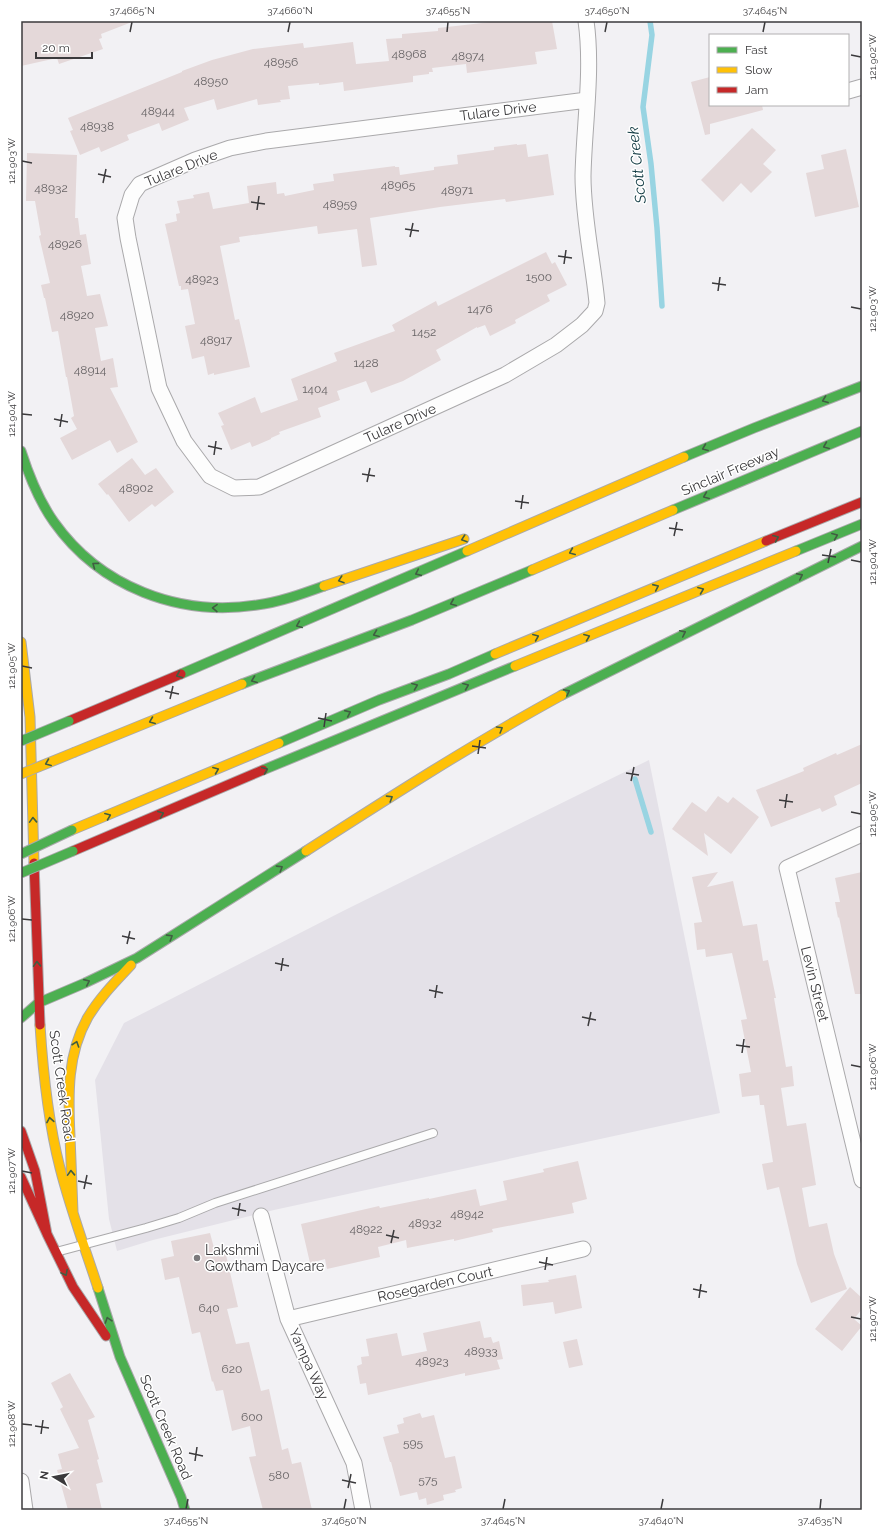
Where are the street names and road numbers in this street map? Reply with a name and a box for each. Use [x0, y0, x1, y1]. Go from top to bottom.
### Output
street label: Tulare Drive [459, 98, 537, 124]
street label: Tulare Drive [142, 146, 220, 190]
street label: Tulare Drive [362, 400, 438, 446]
street label: Sinclair Freeway [679, 443, 782, 499]
street label: Levin Street [798, 945, 832, 1024]
street label: Scott Creek Road [46, 1029, 78, 1143]
street label: Rosegarden Court [376, 1263, 494, 1305]
street label: Yampa Way [286, 1326, 332, 1403]
street label: Scott Creek Road [137, 1372, 195, 1482]

